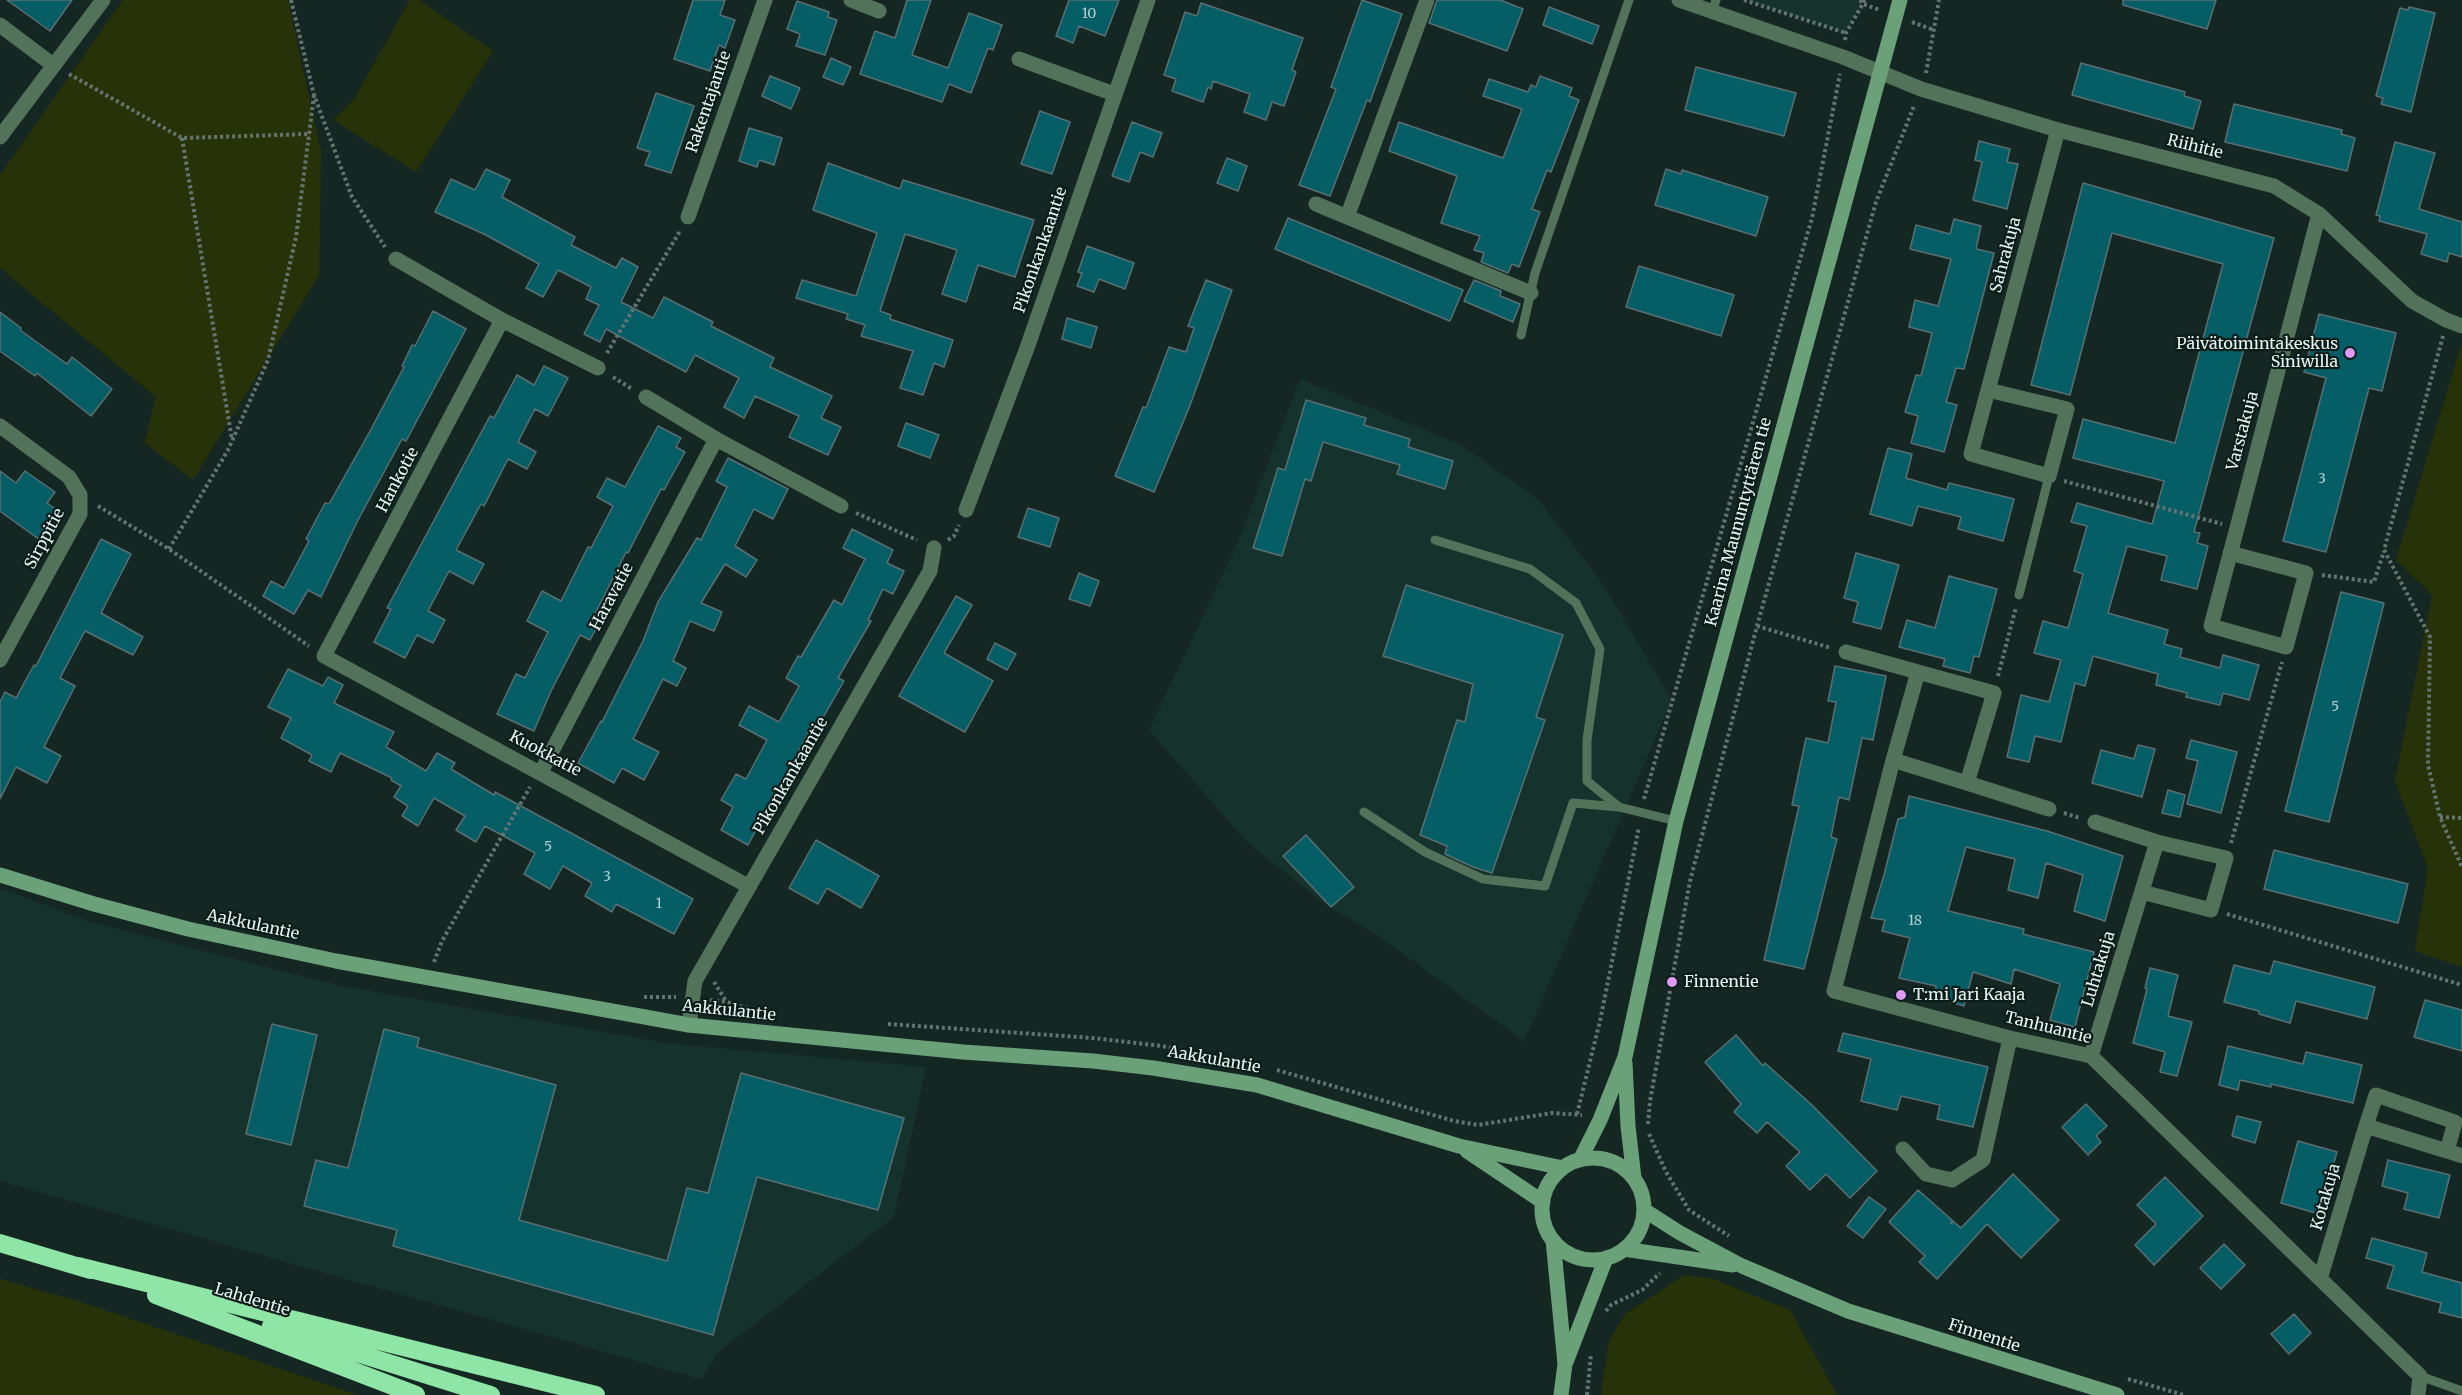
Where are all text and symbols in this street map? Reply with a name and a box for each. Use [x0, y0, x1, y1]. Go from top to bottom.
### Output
house number: 10 [1082, 6, 1096, 22]
street label: Rakentajantie [683, 49, 735, 155]
street label: Riihitie [2165, 131, 2225, 163]
street label: Pikonkankaantie [1010, 184, 1072, 316]
street label: Sahrakuja [1987, 215, 2025, 295]
place label: Päivätoimintakeskus Siniwilla [2176, 334, 2338, 372]
marker: Päivätoimintakeskus Siniwilla [2343, 346, 2357, 360]
street label: Varstakuja [2223, 389, 2263, 473]
street label: Kaarina Maununtyttären tie [1702, 416, 1776, 628]
street label: Hankotie [373, 444, 423, 516]
house number: 3 [2318, 471, 2326, 487]
street label: Sirppitie [21, 505, 69, 573]
street label: Haravatie [586, 560, 638, 634]
house number: 5 [2331, 699, 2339, 715]
street label: Pikonkankaantie [750, 714, 832, 838]
street label: Kuokkatie [506, 727, 584, 781]
house number: 5 [544, 839, 552, 855]
house number: 3 [603, 869, 611, 885]
house number: 1 [656, 896, 662, 912]
street label: Aakkulantie [205, 906, 301, 944]
house number: 18 [1908, 913, 1922, 929]
street label: Luhtakuja [2078, 929, 2120, 1009]
place label: Finnentie [1684, 972, 1758, 992]
marker: Finnentie [1665, 975, 1679, 989]
place label: T:mi Jari Kaaja [1913, 985, 2025, 1005]
marker: T:mi Jari Kaaja [1894, 988, 1908, 1002]
street label: Aakkulantie [681, 997, 777, 1025]
street label: Tanhuantie [2003, 1008, 2093, 1048]
street label: Aakkulantie [1166, 1042, 1262, 1078]
street label: Kotakuja [2307, 1161, 2345, 1233]
street label: Lahdentie [212, 1279, 292, 1321]
street label: Finnentie [1946, 1315, 2022, 1357]

